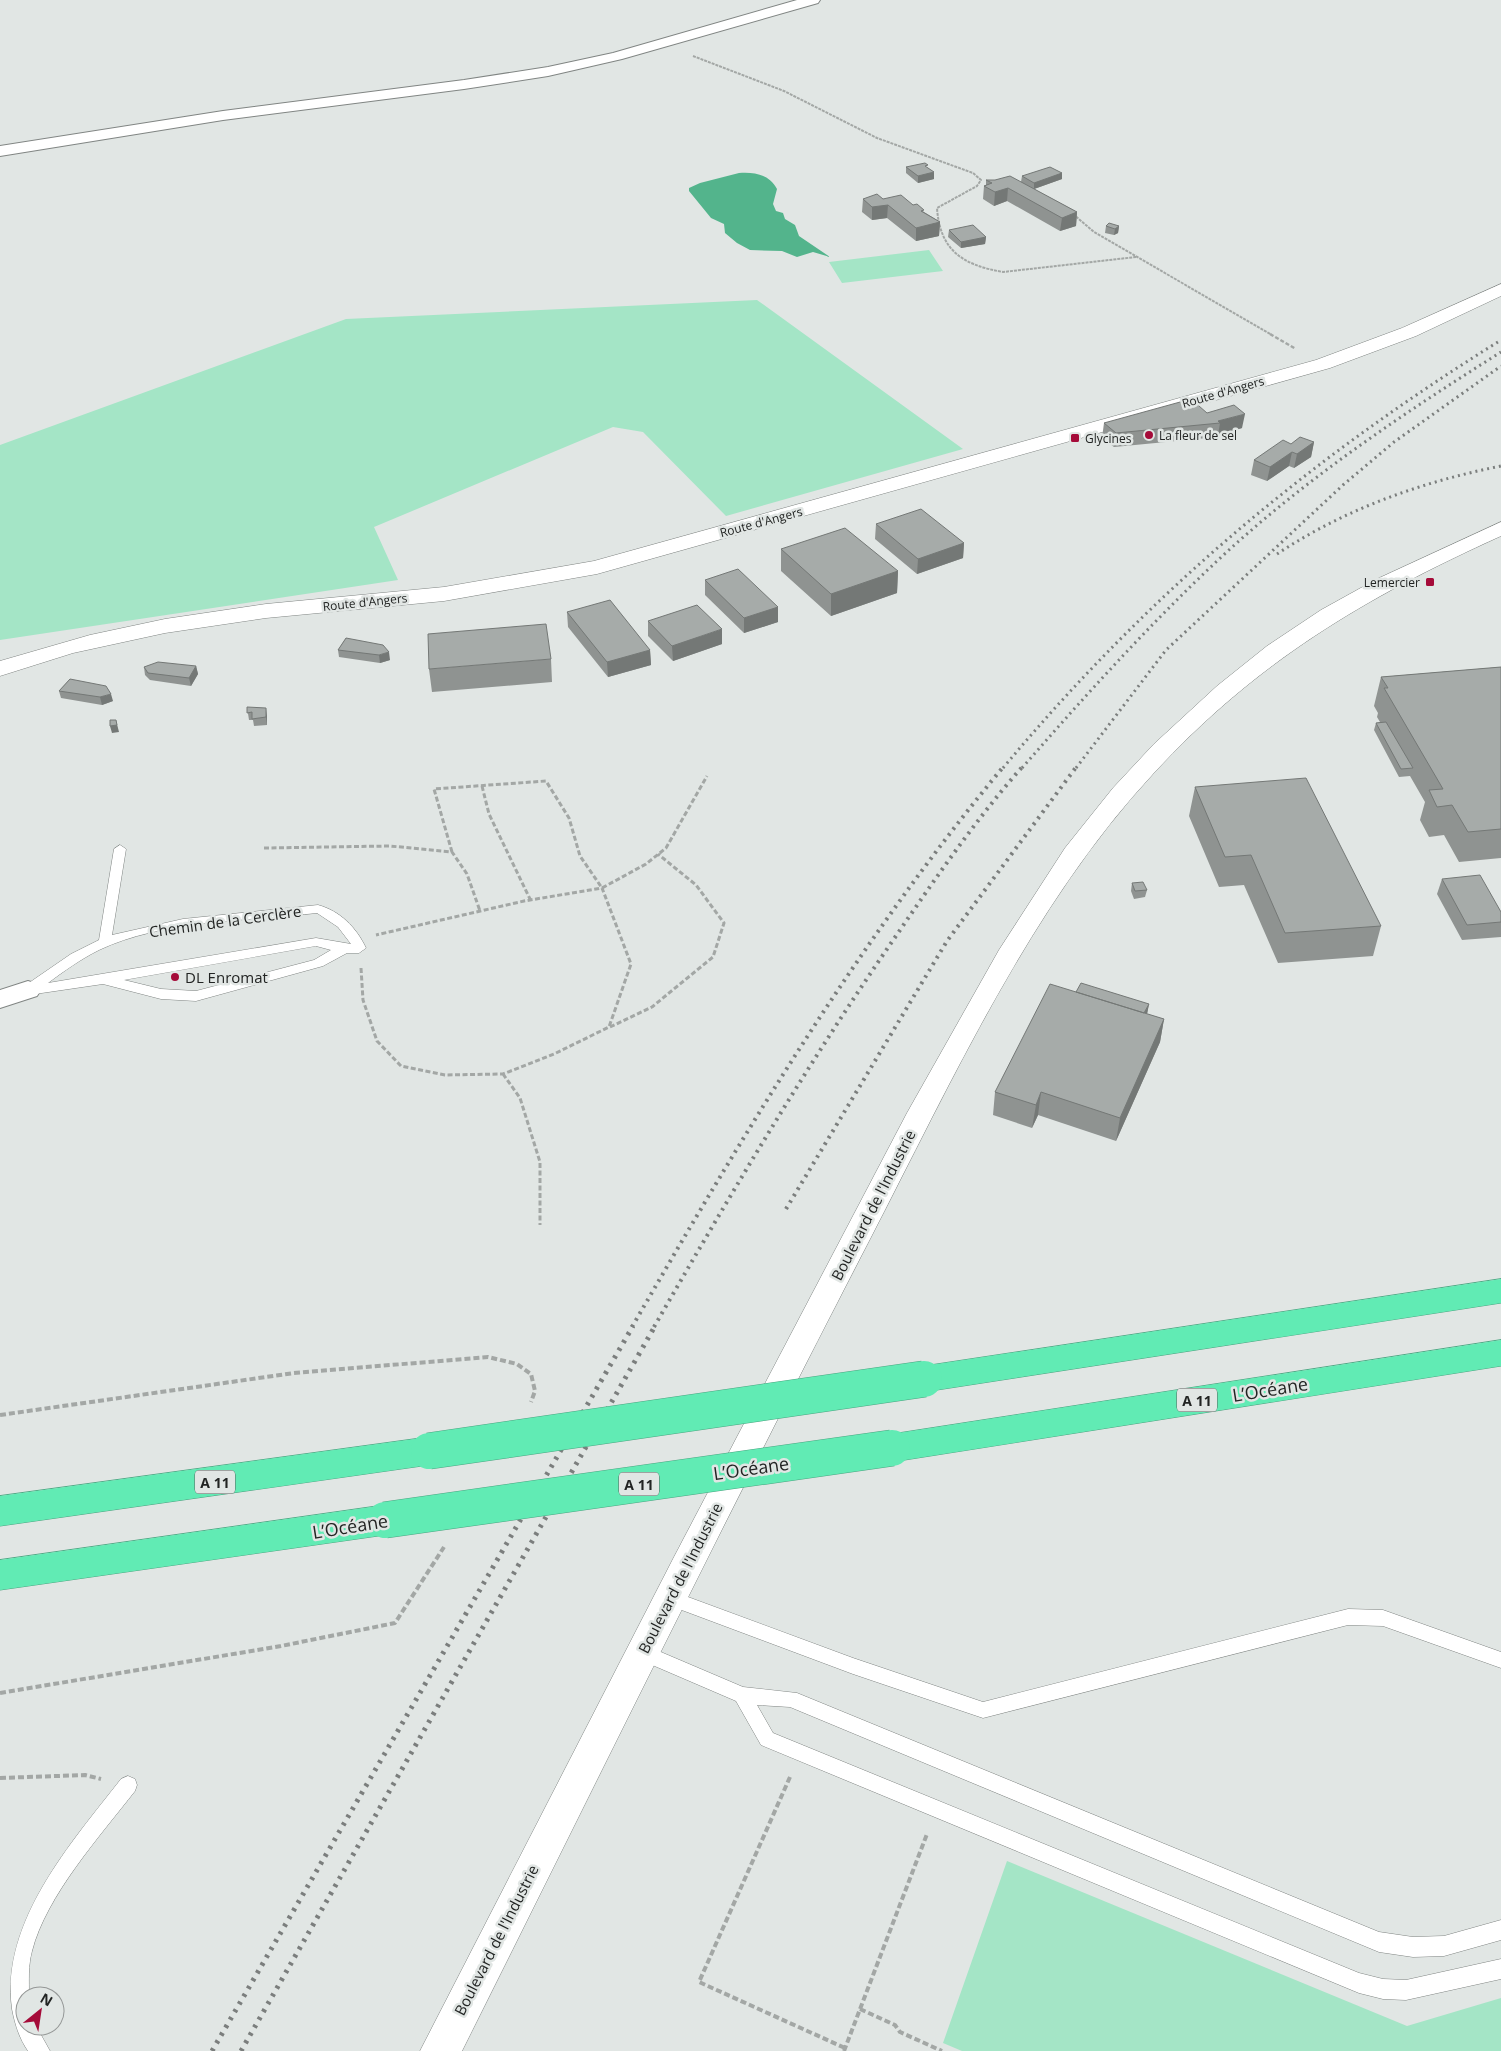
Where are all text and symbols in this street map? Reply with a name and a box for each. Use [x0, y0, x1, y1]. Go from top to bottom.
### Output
street label: Route d'Angers [1180, 372, 1266, 412]
place label: La fleur de sel [1159, 427, 1237, 444]
marker: La fleur de sel [1143, 429, 1155, 441]
place label: Glycines [1085, 430, 1132, 447]
marker: Glycines [1069, 432, 1081, 444]
street label: Route d'Angers [718, 503, 804, 541]
place label: Lemercier [1364, 574, 1420, 591]
marker: Lemercier [1424, 576, 1436, 588]
street label: Route d'Angers [322, 589, 408, 615]
street label: Chemin de la Cerclère [148, 900, 302, 942]
place label: DL Enromat [185, 967, 268, 987]
marker: DL Enromat [169, 971, 181, 983]
street label: Boulevard de l'Industrie [826, 1126, 920, 1284]
street label: L’Océane [1230, 1371, 1310, 1407]
road number: A 11 [1177, 1388, 1217, 1412]
street label: L’Océane [712, 1451, 790, 1485]
road number: A 11 [195, 1470, 235, 1494]
road number: A 11 [619, 1472, 659, 1496]
street label: Boulevard de l'Industrie [633, 1499, 727, 1657]
street label: L’Océane [310, 1508, 390, 1544]
street label: Boulevard de l'Industrie [449, 1861, 543, 2019]
north arrow [15, 1986, 65, 2036]
text: N [37, 1988, 56, 2010]

